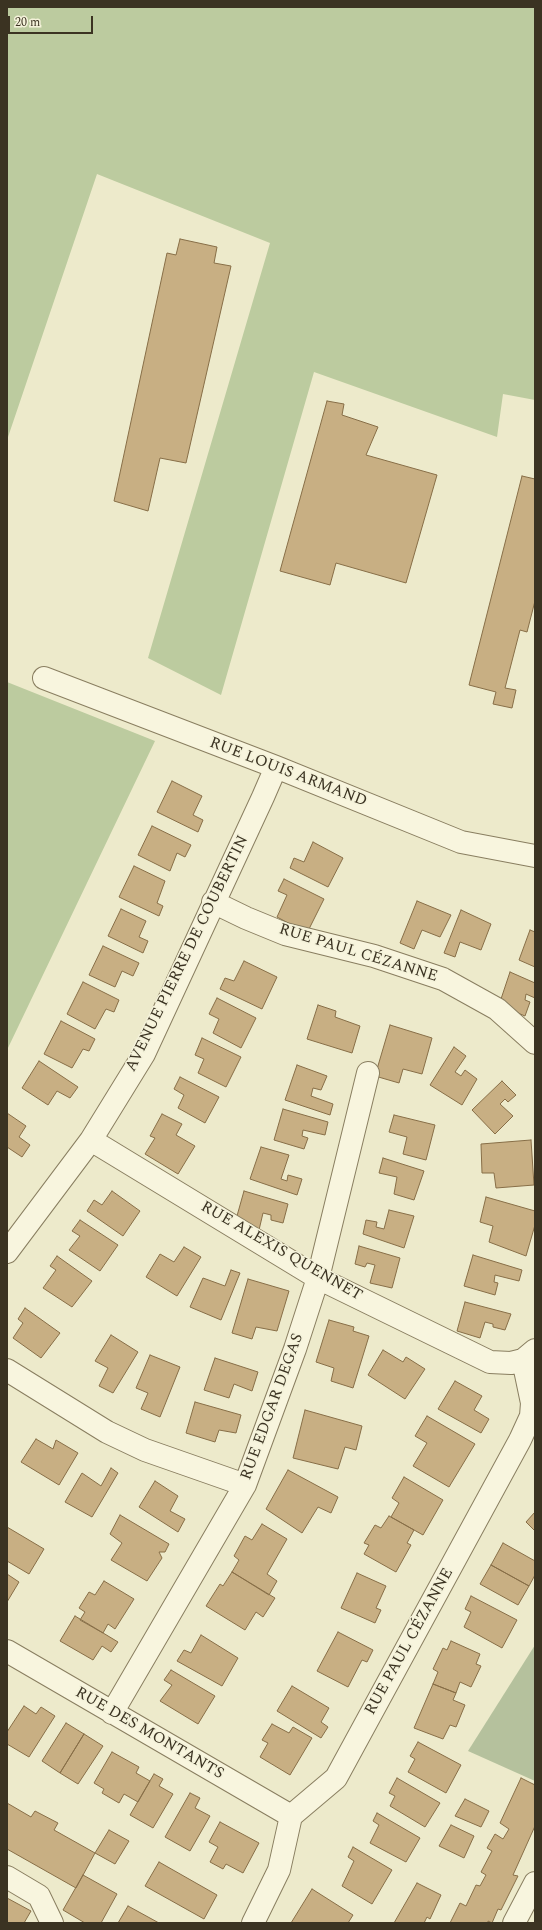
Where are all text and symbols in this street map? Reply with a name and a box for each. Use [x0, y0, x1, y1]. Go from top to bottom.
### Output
scale bar [10, 8, 95, 34]
text: 20 m [15, 13, 40, 32]
street label: RUE LOUIS ARMAND [207, 734, 369, 812]
street label: AVENUE PIERRE DE COUBERTIN [122, 833, 254, 1075]
street label: RUE PAUL CÉZANNE [276, 921, 440, 987]
street label: RUE ALEXIS QUENNET [197, 1198, 365, 1306]
street label: RUE EDGAR DEGAS [238, 1331, 308, 1483]
street label: RUE PAUL CÉZANNE [362, 1565, 458, 1719]
street label: RUE DES MONTANTS [71, 1684, 227, 1784]

